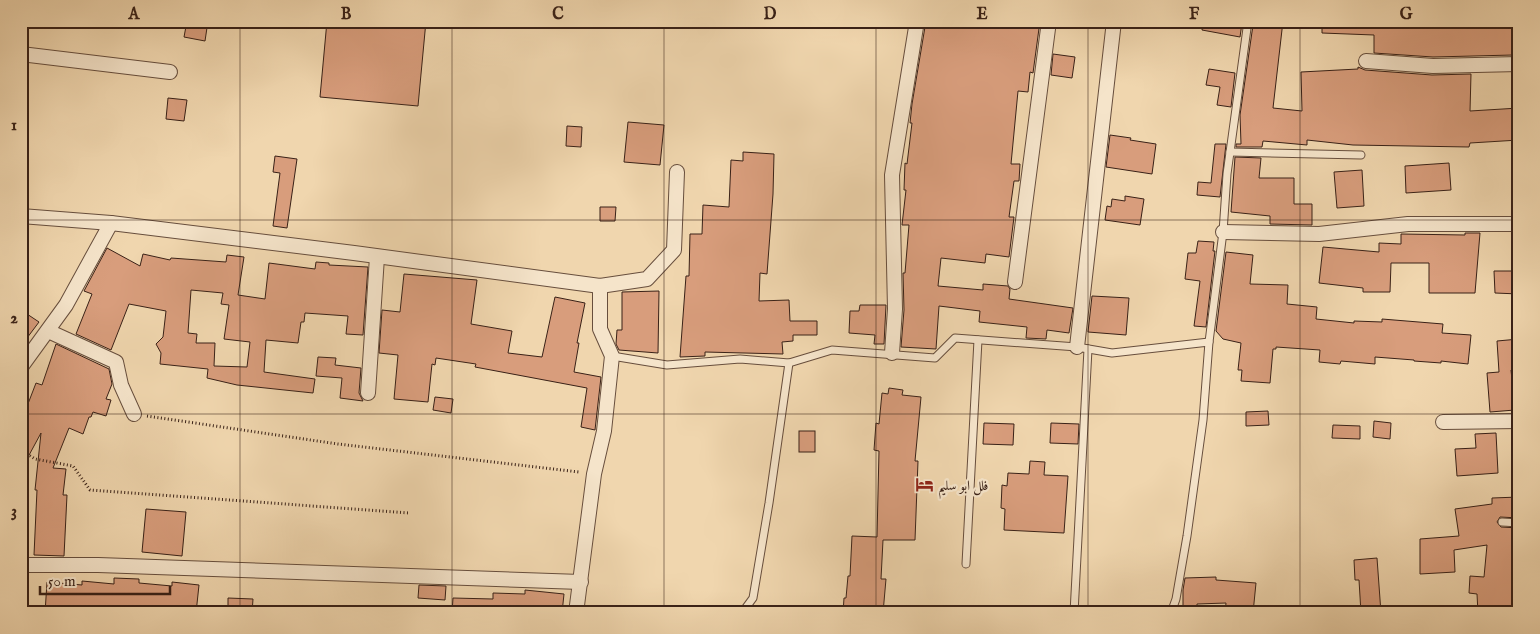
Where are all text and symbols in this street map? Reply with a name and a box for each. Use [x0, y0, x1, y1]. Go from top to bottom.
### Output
text: A [128, 5, 141, 25]
text: B [341, 5, 352, 25]
text: C [552, 5, 564, 25]
text: D [764, 5, 777, 25]
text: E [976, 5, 988, 25]
text: F [1189, 5, 1200, 25]
text: G [1400, 5, 1413, 25]
text: 1 [11, 116, 17, 136]
text: 2 [10, 309, 18, 329]
hotel icon: فلل ابو سليم [914, 475, 934, 495]
place label: فلل ابو سليم [938, 477, 988, 499]
text: 3 [11, 502, 17, 522]
scale bar [40, 564, 170, 596]
text: 50 m [48, 572, 76, 591]

